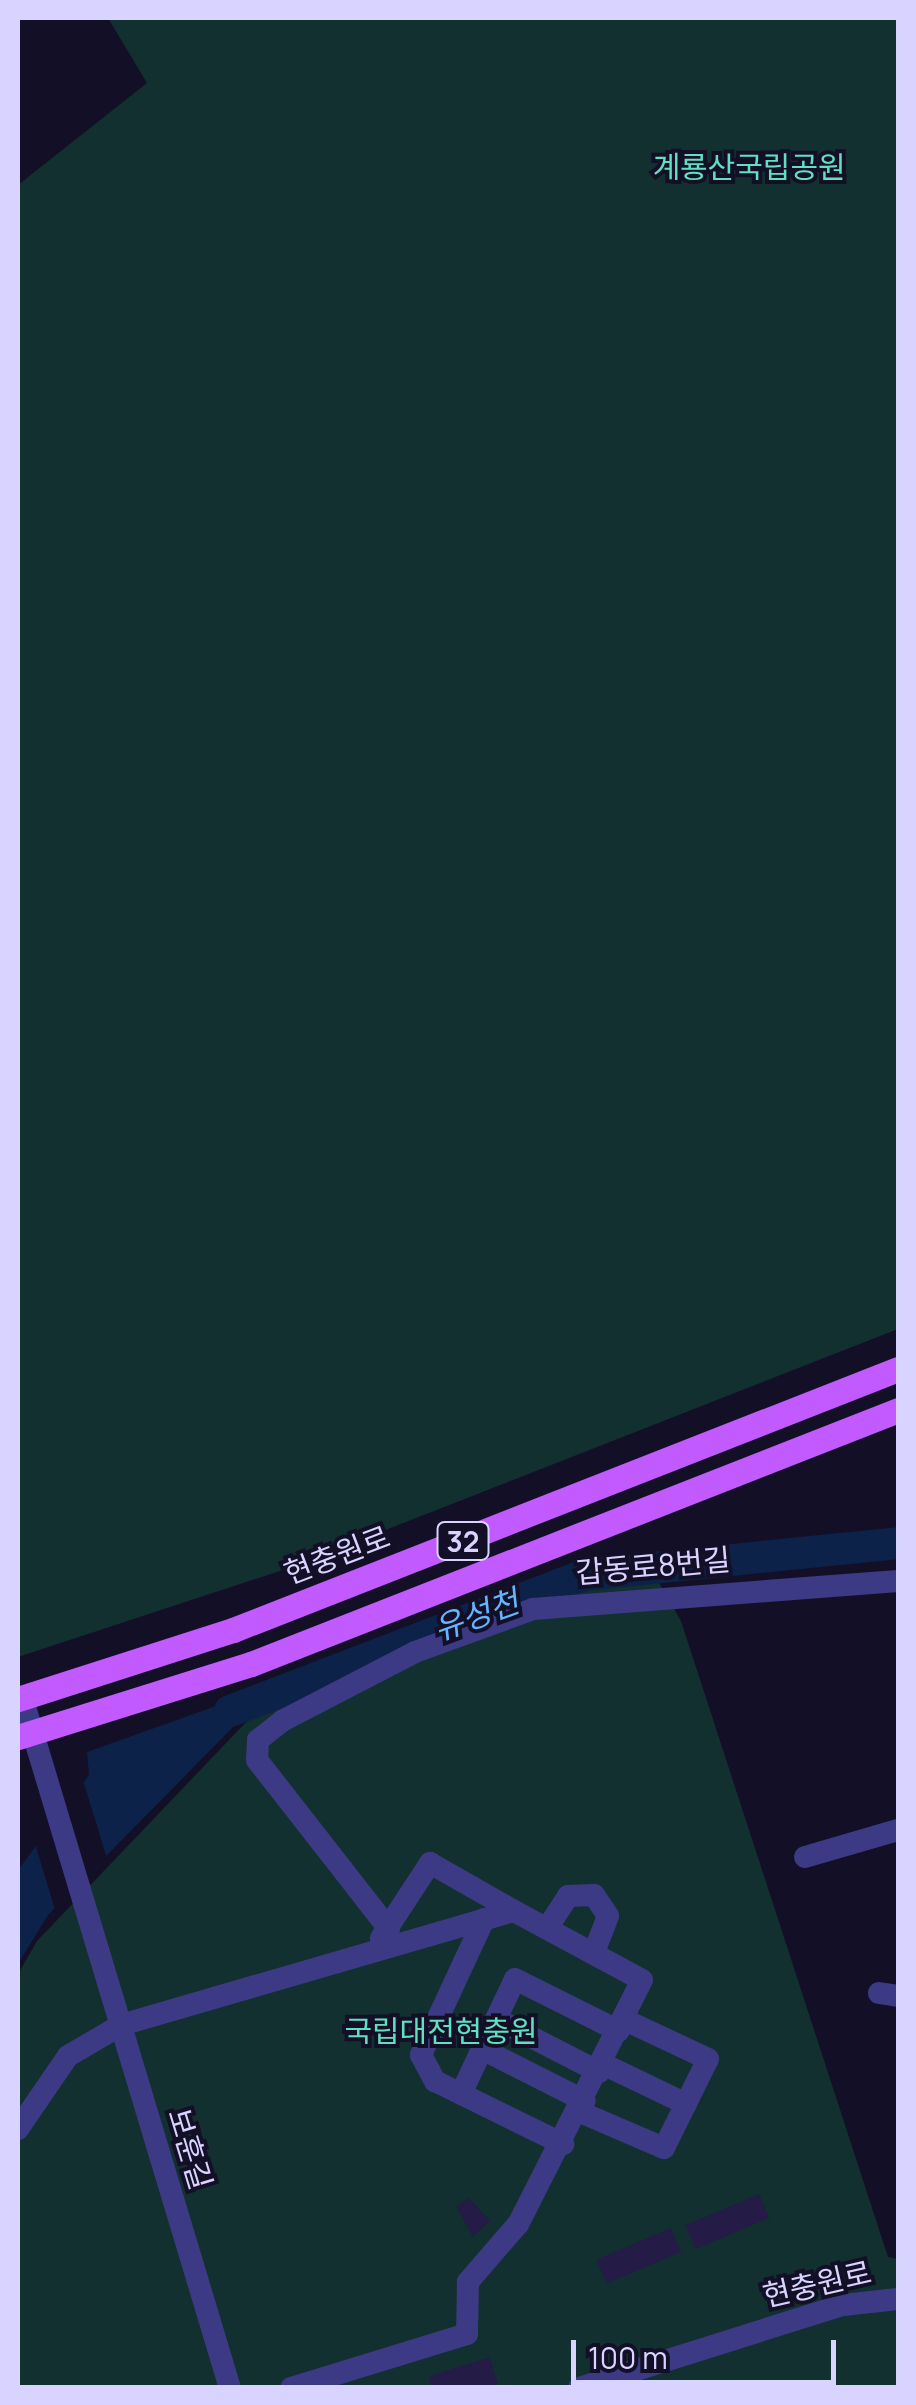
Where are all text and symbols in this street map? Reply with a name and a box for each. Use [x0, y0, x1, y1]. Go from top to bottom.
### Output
park label: 계룡산국립공원 [652, 149, 846, 185]
street label: 현충원로 [279, 1518, 395, 1592]
road number: 32 [436, 1518, 490, 1564]
street label: 갑동로8번길 [574, 1541, 732, 1591]
water label: 유성천 [428, 1582, 524, 1648]
park label: 국립대전현충원 [344, 2013, 538, 2049]
street label: 보훈길 [161, 2104, 219, 2194]
street label: 현충원로 [759, 2254, 875, 2314]
scale bar [576, 2320, 841, 2382]
text: 100 m [588, 2337, 668, 2378]

